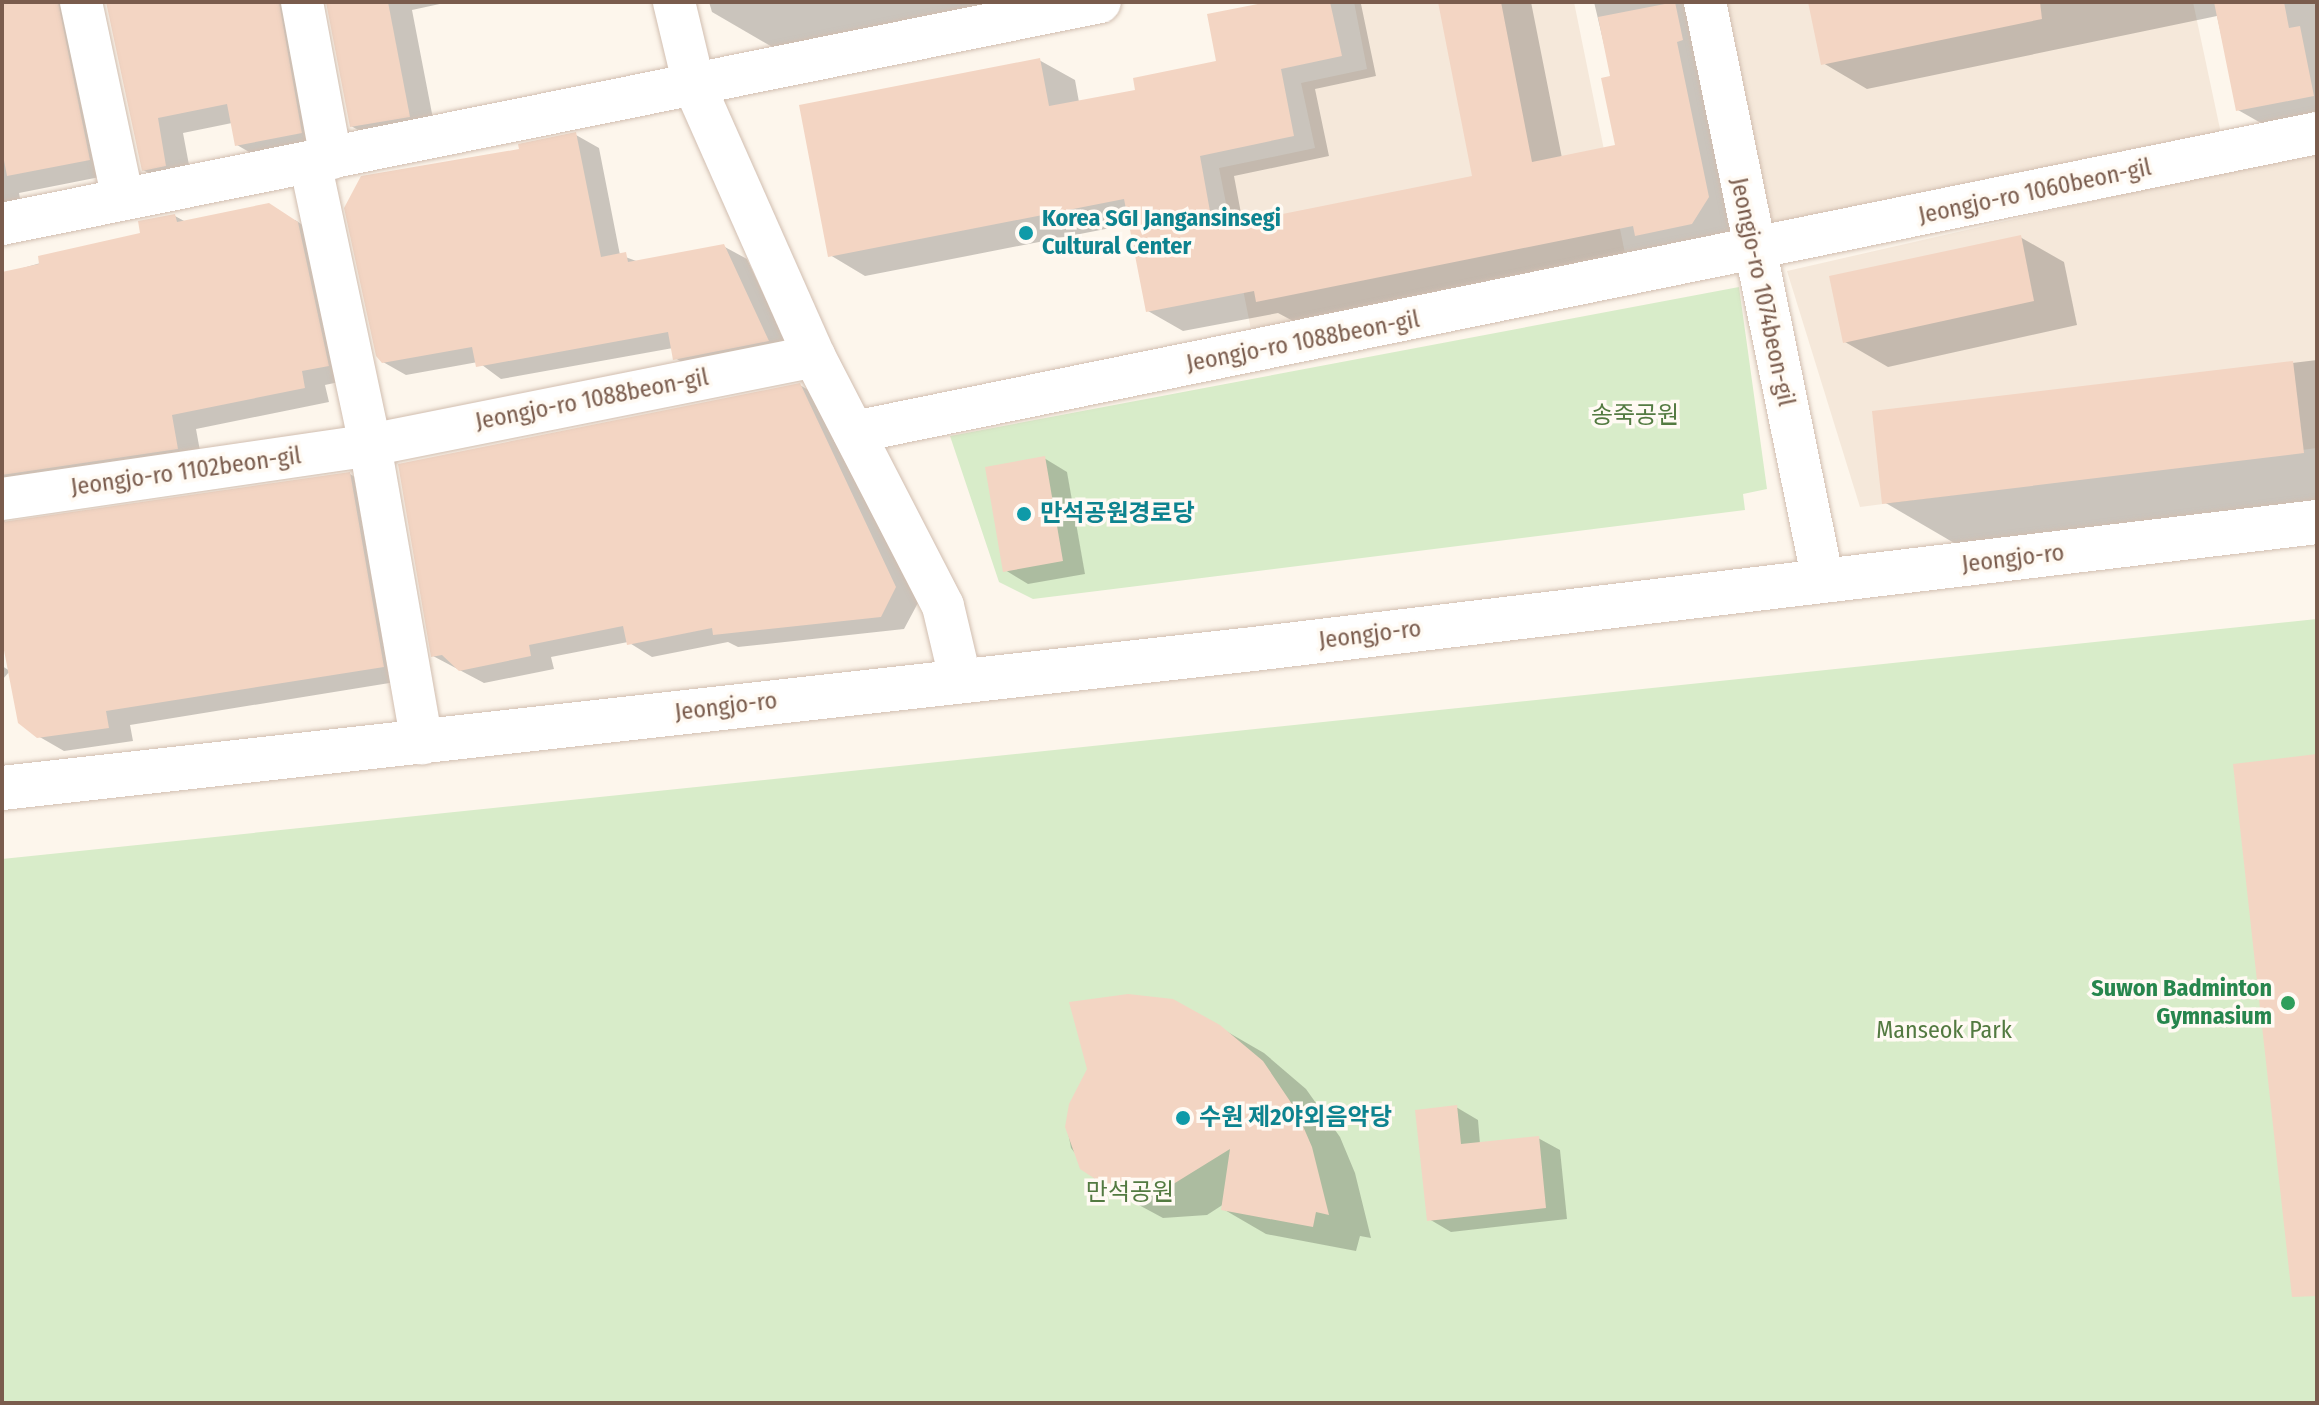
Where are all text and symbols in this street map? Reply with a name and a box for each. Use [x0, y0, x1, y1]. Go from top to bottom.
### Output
street label: Jeongjo-ro 1060beon-gil [1916, 153, 2154, 231]
street label: Jeongjo-ro 1074beon-gil [1724, 175, 1800, 409]
place label: Korea SGI Jangansinsegi Cultural Center [1042, 205, 1281, 261]
marker: Korea SGI Jangansinsegi Cultural Center [1017, 224, 1035, 242]
street label: Jeongjo-ro 1088beon-gil [1184, 305, 1422, 379]
street label: Jeongjo-ro 1088beon-gil [473, 363, 711, 437]
park label: 송죽공원 [1591, 402, 1679, 430]
street label: Jeongjo-ro 1102beon-gil [69, 442, 303, 502]
place label: 만석공원경로당 [1040, 500, 1195, 528]
marker: 만석공원경로당 [1015, 505, 1033, 523]
street label: Jeongjo-ro [1960, 538, 2066, 580]
street label: Jeongjo-ro [1317, 614, 1423, 656]
street label: Jeongjo-ro [673, 686, 779, 728]
place label: Suwon Badminton Gymnasium [2091, 975, 2272, 1031]
marker: Suwon Badminton Gymnasium [2279, 994, 2297, 1012]
park label: Manseok Park [1876, 1017, 2012, 1045]
place label: 수원 제2야외음악당 [1199, 1104, 1392, 1132]
marker: 수원 제2야외음악당 [1174, 1109, 1192, 1127]
park label: 만석공원 [1086, 1179, 1174, 1207]

